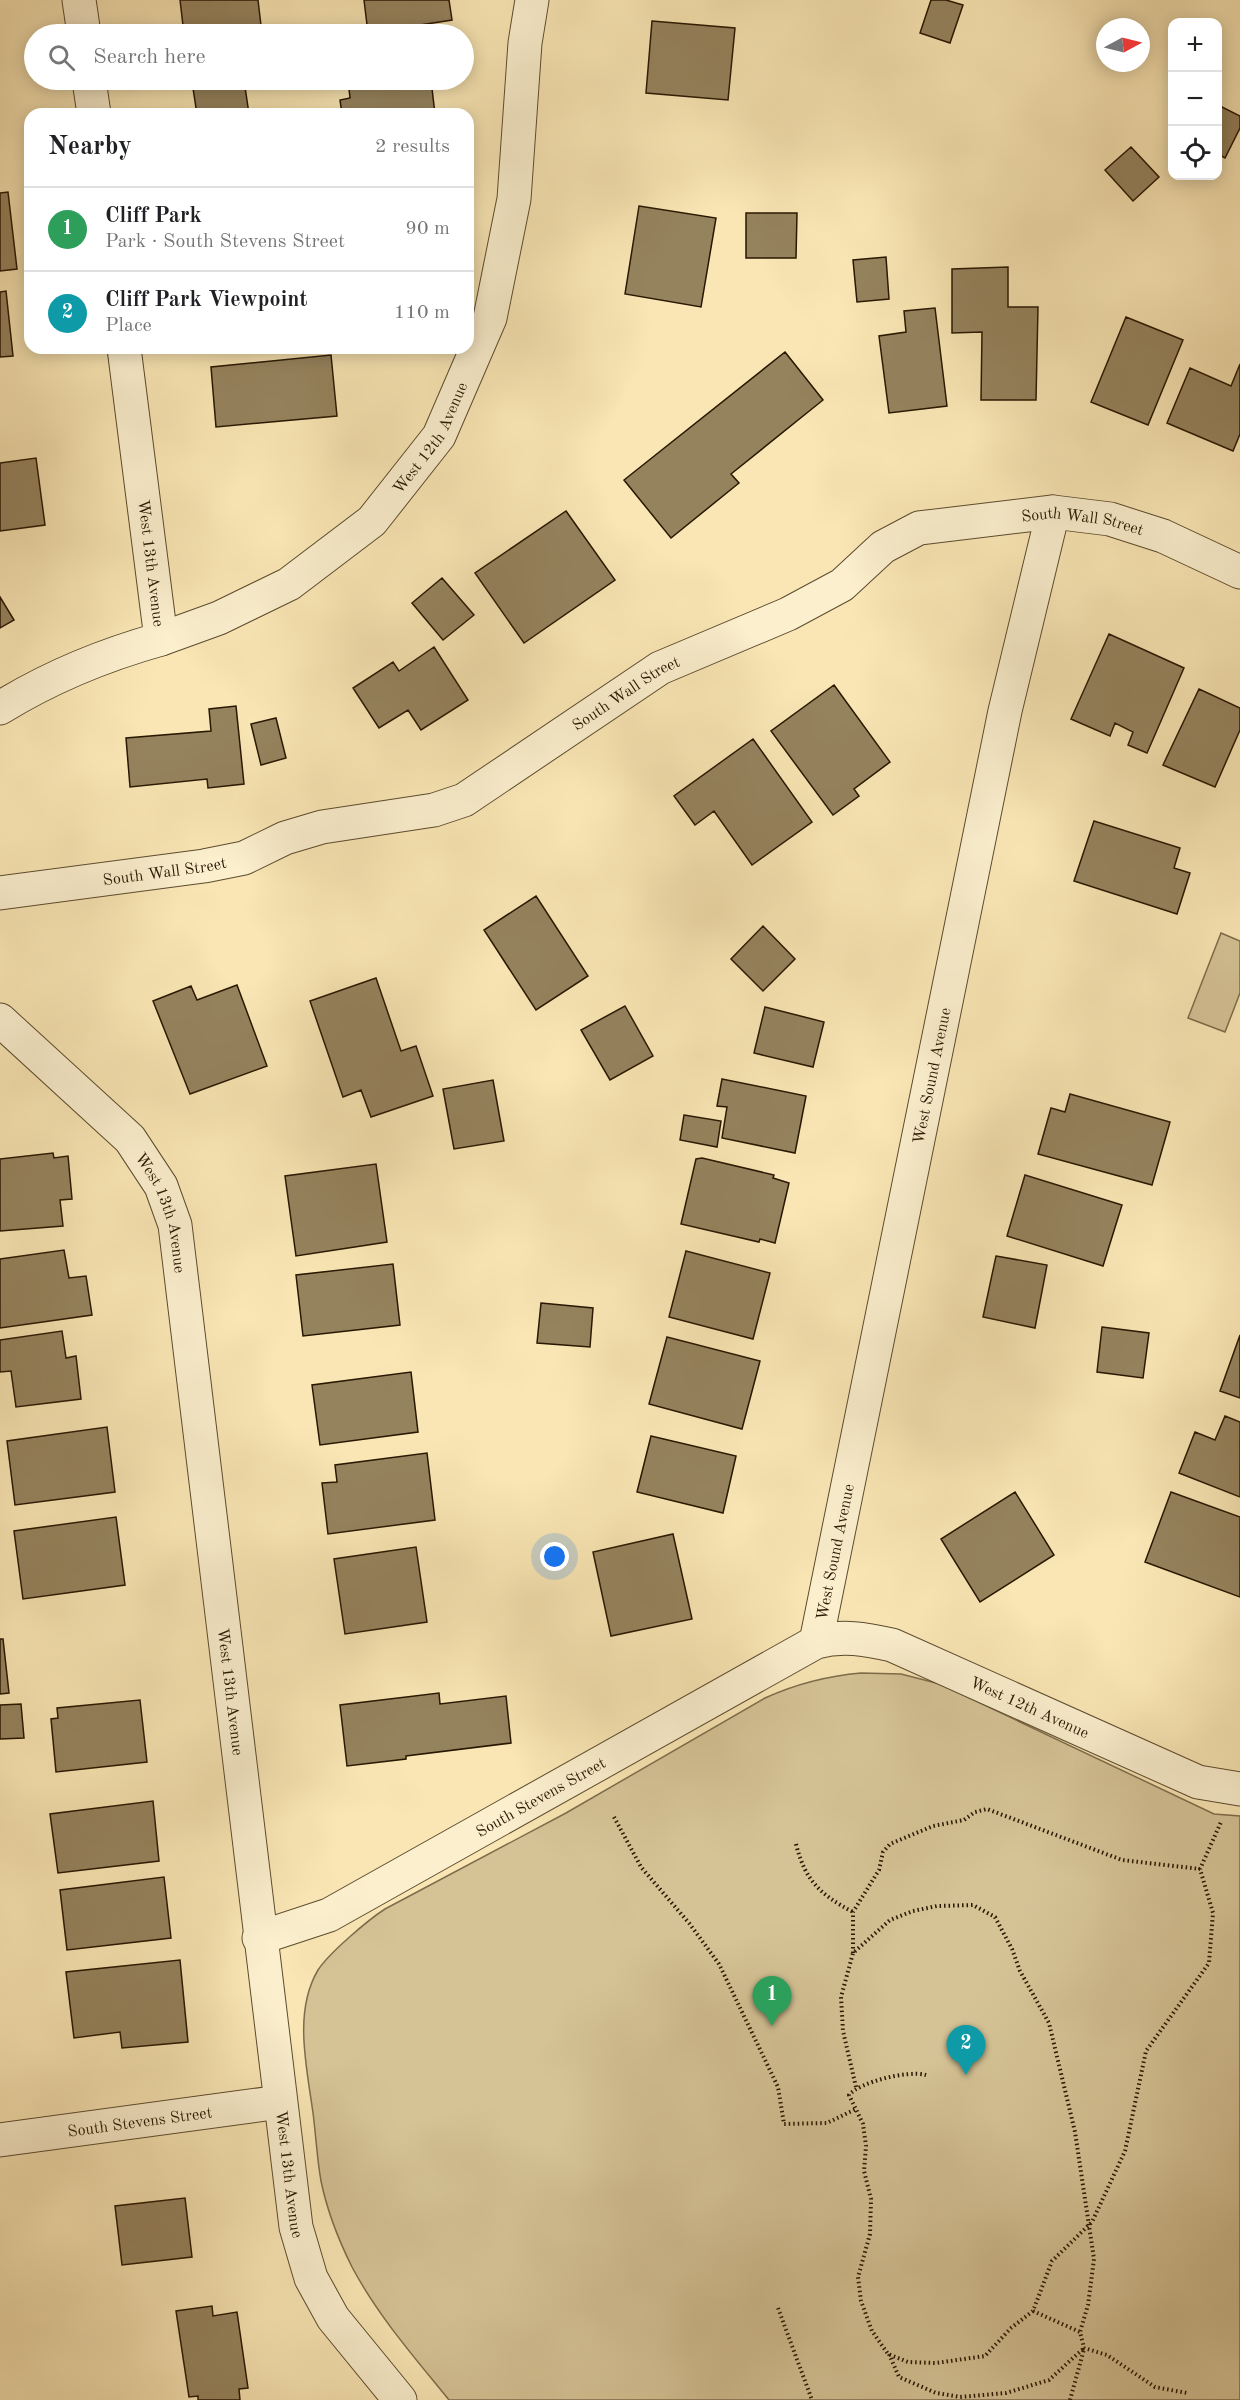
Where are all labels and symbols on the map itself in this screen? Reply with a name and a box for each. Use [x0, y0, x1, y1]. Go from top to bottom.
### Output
north arrow [1096, 18, 1150, 72]
street label: West 12th Avenue [391, 380, 471, 497]
street label: West 13th Avenue [134, 499, 166, 628]
street label: South Wall Street [1020, 506, 1146, 539]
street label: South Wall Street [570, 654, 683, 735]
street label: South Wall Street [102, 856, 228, 889]
street label: West Sound Avenue [911, 1006, 955, 1146]
street label: West 13th Avenue [131, 1150, 187, 1274]
street label: West Sound Avenue [815, 1483, 858, 1622]
your location [540, 1542, 569, 1571]
street label: West 13th Avenue [214, 1627, 245, 1756]
street label: West 12th Avenue [967, 1675, 1091, 1742]
street label: South Stevens Street [474, 1755, 609, 1841]
pin: 1 [752, 1976, 792, 2026]
pin: 2 [946, 2026, 986, 2075]
street label: South Stevens Street [67, 2105, 214, 2141]
street label: West 13th Avenue [272, 2110, 305, 2240]

